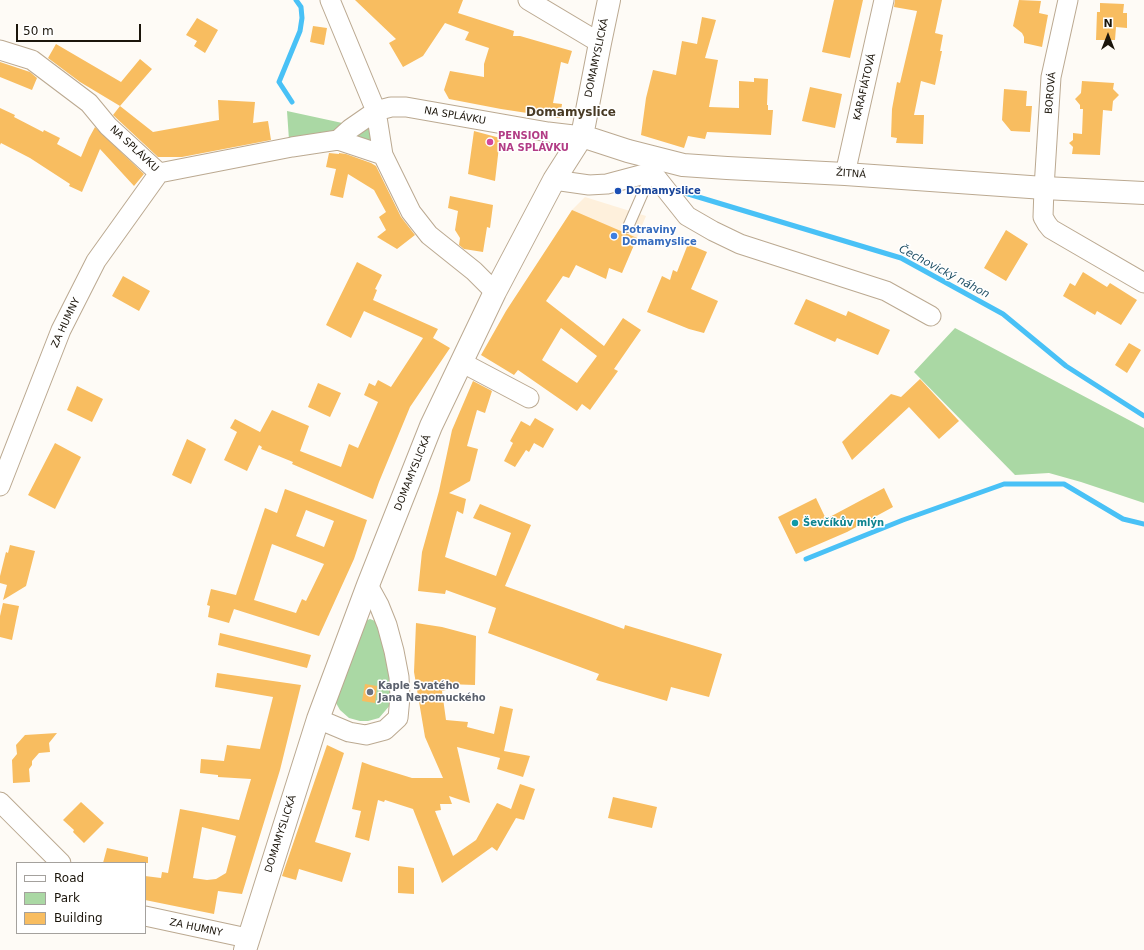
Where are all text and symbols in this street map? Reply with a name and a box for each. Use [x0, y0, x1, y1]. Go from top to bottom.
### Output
scale bar [18, 16, 143, 42]
north arrow [1088, 16, 1128, 56]
street label: DOMAMYSLICKÁ [583, 17, 611, 99]
text: N [1103, 17, 1113, 30]
text: 50 m [23, 24, 54, 38]
street label: KARAFIÁTOVÁ [851, 52, 879, 122]
street label: BOROVÁ [1043, 71, 1059, 115]
street label: NA SPLÁVKU [423, 105, 487, 127]
district label: Domamyslice [526, 106, 616, 120]
street label: NA SPLÁVKU [107, 123, 161, 175]
place label: PENSION NA SPLÁVKU [498, 130, 569, 154]
marker: PENSION NA SPLÁVKU [485, 137, 495, 147]
street label: ŽITNÁ [836, 167, 866, 181]
place label: Domamyslice [626, 185, 701, 197]
marker: Domamyslice [613, 186, 623, 196]
place label: Potraviny Domamyslice [622, 224, 697, 248]
marker: Potraviny Domamyslice [609, 231, 619, 241]
water label: Čechovický náhon [897, 243, 991, 301]
street label: ZA HUMNY [49, 296, 83, 350]
street label: DOMAMYSLICKÁ [392, 433, 434, 513]
place label: Ševčíkův mlýn [803, 517, 884, 529]
marker: Ševčíkův mlýn [790, 518, 800, 528]
place label: Kaple Svatého Jana Nepomuckého [378, 680, 486, 704]
marker: Kaple Svatého Jana Nepomuckého [365, 687, 375, 697]
street label: DOMAMYSLICKÁ [263, 794, 299, 874]
legend [16, 862, 146, 934]
text: Road [54, 871, 84, 885]
text: Park [54, 891, 80, 905]
text: Building [54, 911, 103, 925]
street label: ZA HUMNY [168, 917, 224, 939]

